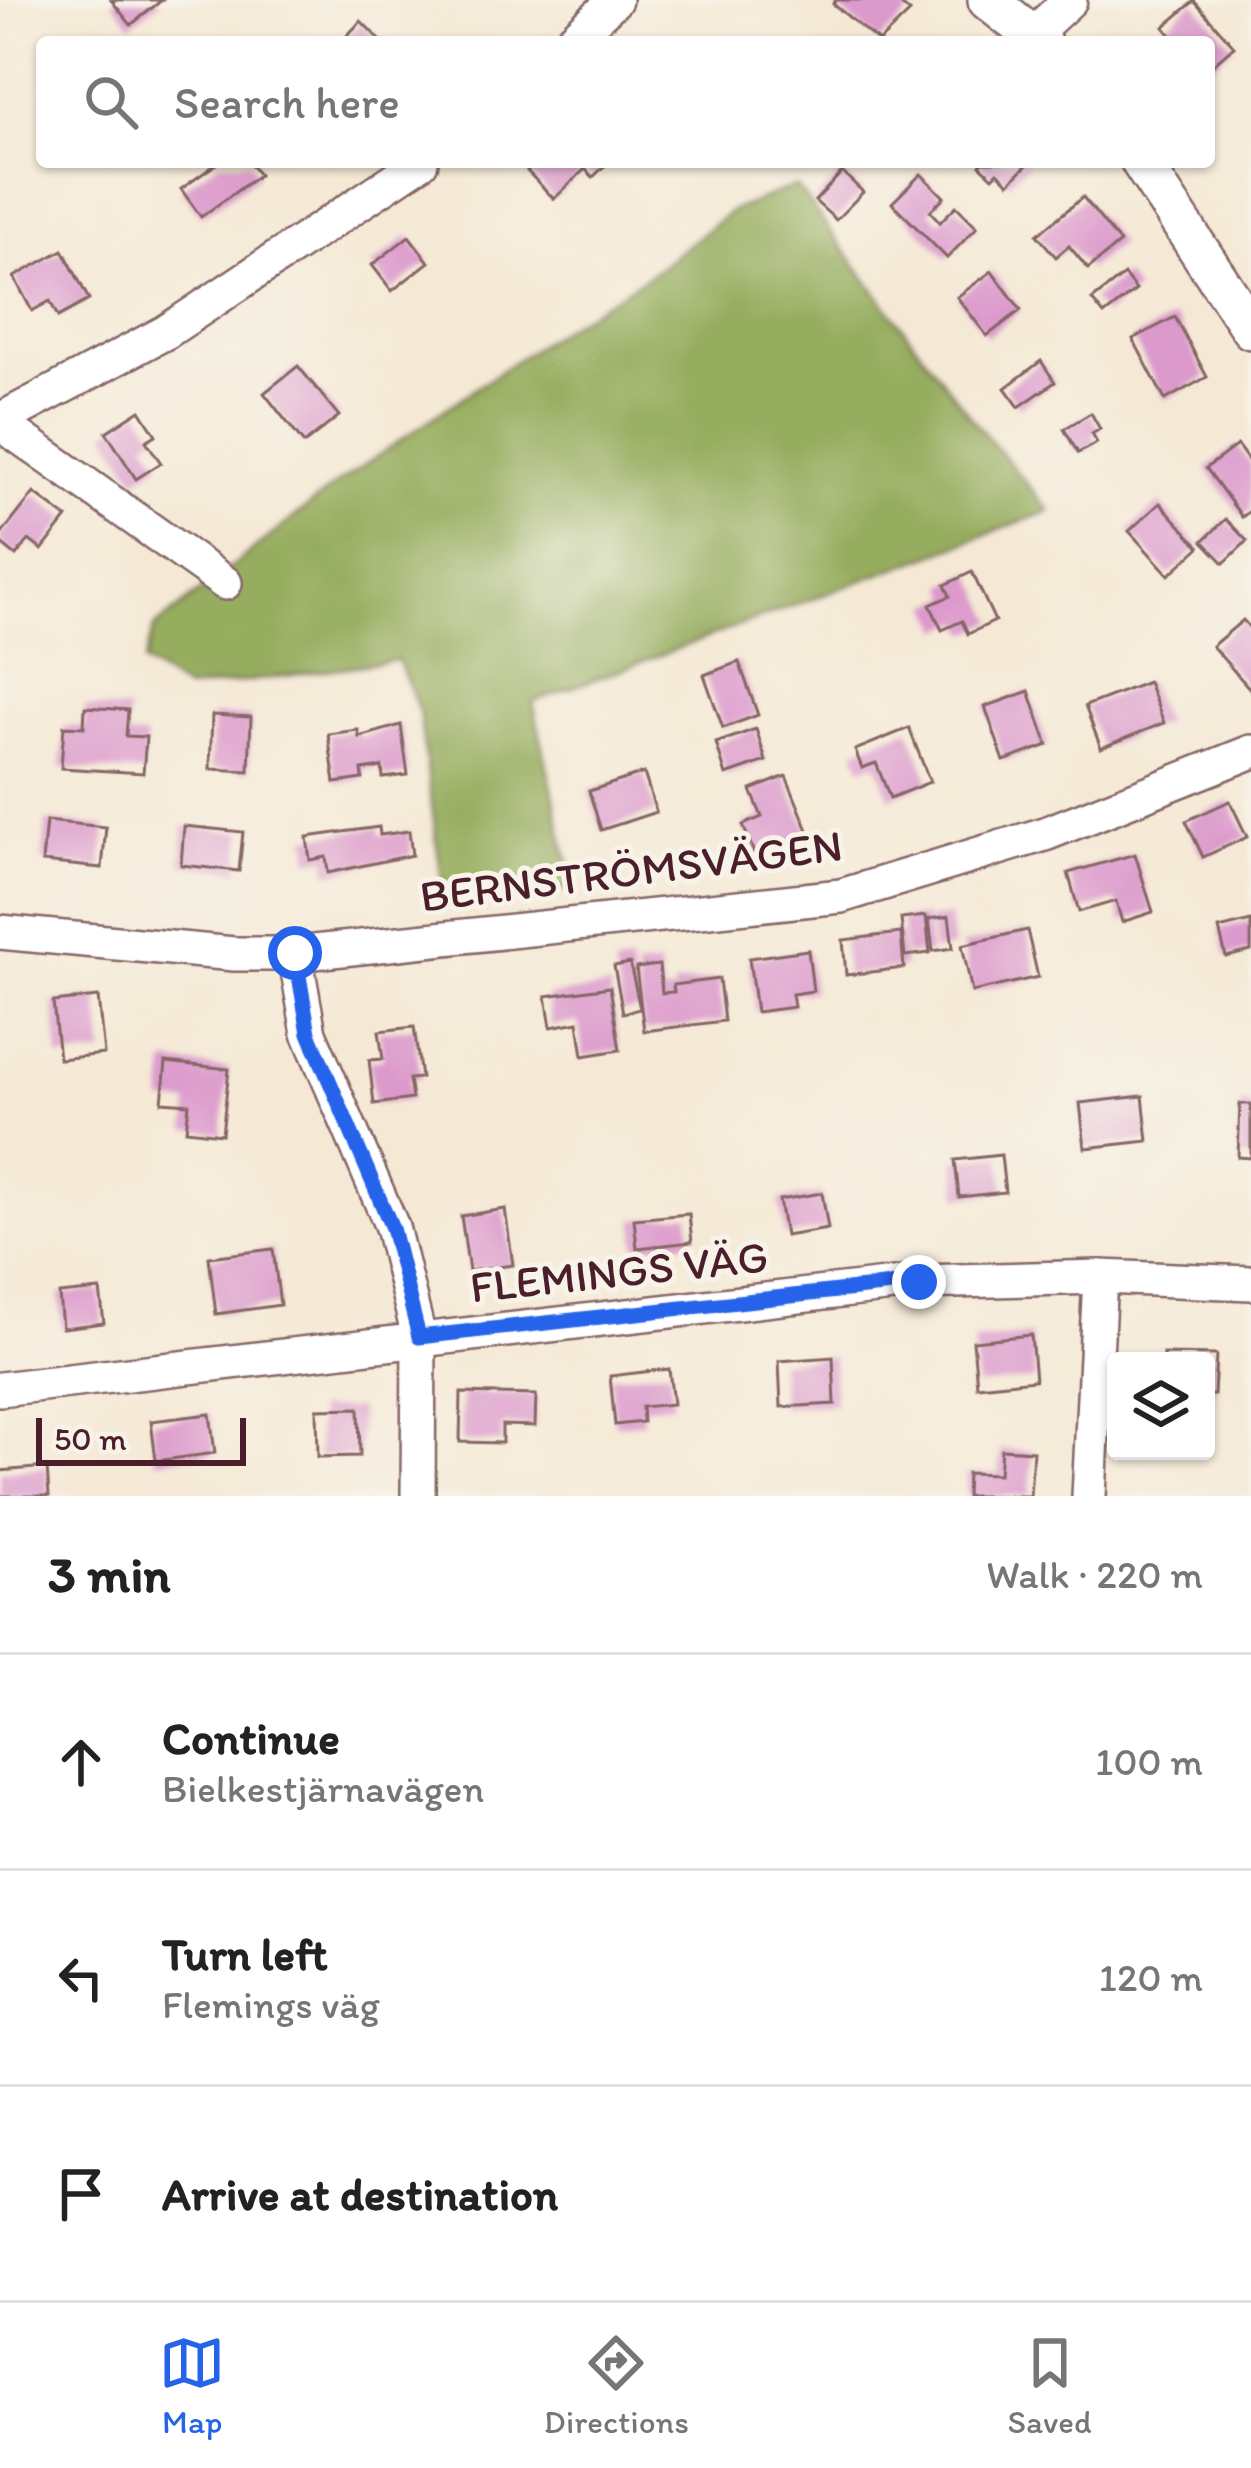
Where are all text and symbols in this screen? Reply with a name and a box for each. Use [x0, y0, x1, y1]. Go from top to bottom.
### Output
search box [36, 36, 1215, 168]
icon: search [78, 69, 144, 135]
text: Search here [174, 75, 400, 129]
street label: BERNSTRÖMSVÄGEN [417, 817, 845, 923]
route start [268, 926, 322, 980]
street label: FLEMINGS VÄG [467, 1228, 771, 1314]
route end [892, 1255, 946, 1309]
map controls [1107, 1352, 1215, 1460]
button: layers [1107, 1352, 1215, 1460]
scale bar [36, 1412, 246, 1465]
text: 50 m [54, 1419, 127, 1458]
text: 3 min [48, 1544, 170, 1605]
text: Walk · 220 m [986, 1551, 1203, 1598]
text: Continue [162, 1711, 340, 1765]
icon: ahead [48, 1729, 114, 1795]
text: 100 m [1095, 1738, 1203, 1785]
text: Bielkestjärnavägen [162, 1765, 484, 1812]
text: Turn left [162, 1927, 328, 1981]
icon: left [48, 1945, 114, 2011]
text: 120 m [1099, 1954, 1203, 2001]
text: Flemings väg [162, 1981, 380, 2028]
icon: arrive [48, 2161, 114, 2227]
text: Arrive at destination [162, 2167, 558, 2221]
tab: Map [159, 2330, 225, 2441]
tab: Directions [544, 2330, 689, 2441]
tab: Saved [1008, 2330, 1092, 2441]

